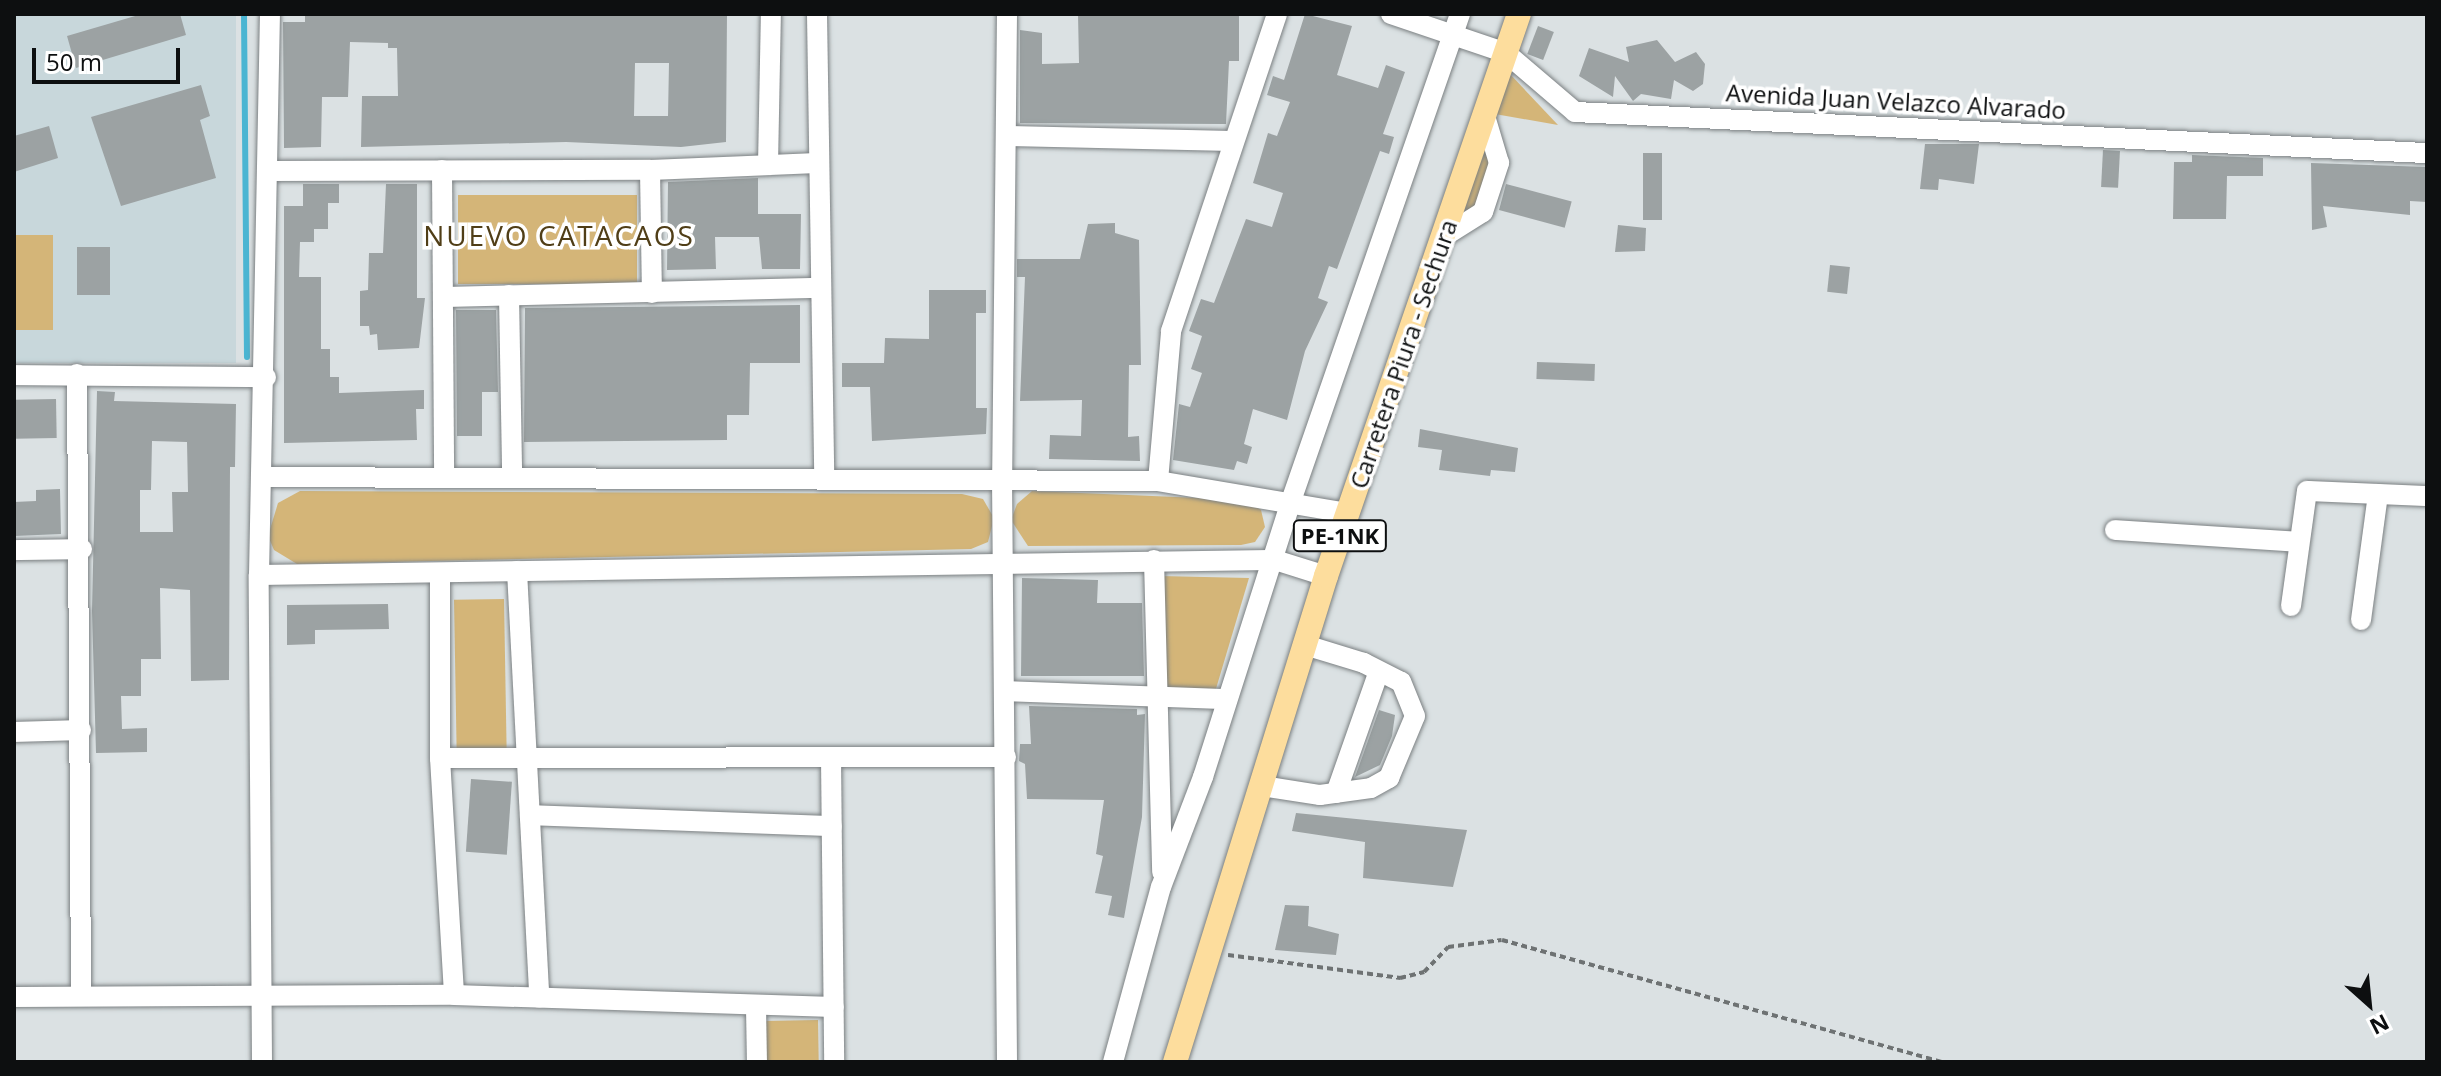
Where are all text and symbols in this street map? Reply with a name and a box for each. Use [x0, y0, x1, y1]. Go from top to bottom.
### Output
scale bar [36, 32, 184, 82]
text: 50 m [46, 45, 102, 78]
street label: Avenida Juan Velazco Alvarado [1725, 78, 2067, 124]
street label: Carretera Piura - Sechura [1343, 216, 1463, 492]
district label: NUEVO CATACAOS [423, 218, 695, 252]
road number: PE-1NK [1292, 518, 1388, 554]
north arrow [2329, 964, 2409, 1044]
text: N [2365, 1008, 2395, 1043]

